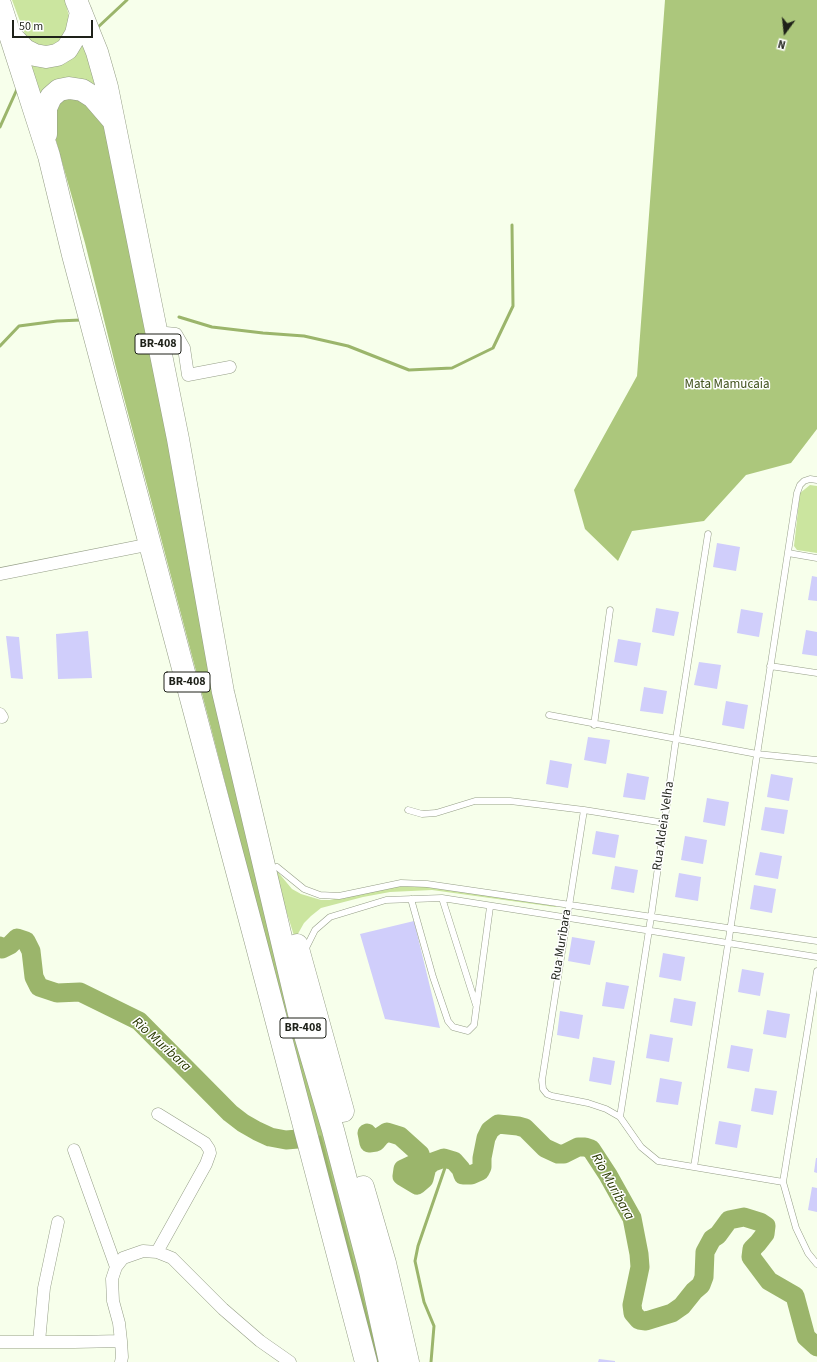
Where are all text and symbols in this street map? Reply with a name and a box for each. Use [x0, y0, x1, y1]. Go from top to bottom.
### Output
scale bar [14, 12, 95, 38]
north arrow [765, 12, 805, 52]
text: 50 m [19, 18, 43, 35]
text: N [776, 36, 787, 52]
road number: BR-408 [135, 334, 181, 354]
park label: Mata Mamucaia [684, 377, 770, 393]
road number: BR-408 [164, 672, 210, 692]
street label: Rua Aldeia Velha [650, 780, 678, 872]
street label: Rua Muribara [549, 908, 575, 982]
water label: Rio Muribara [128, 1014, 194, 1076]
road number: BR-408 [280, 1018, 326, 1038]
water label: Rio Muribara [587, 1151, 637, 1223]

